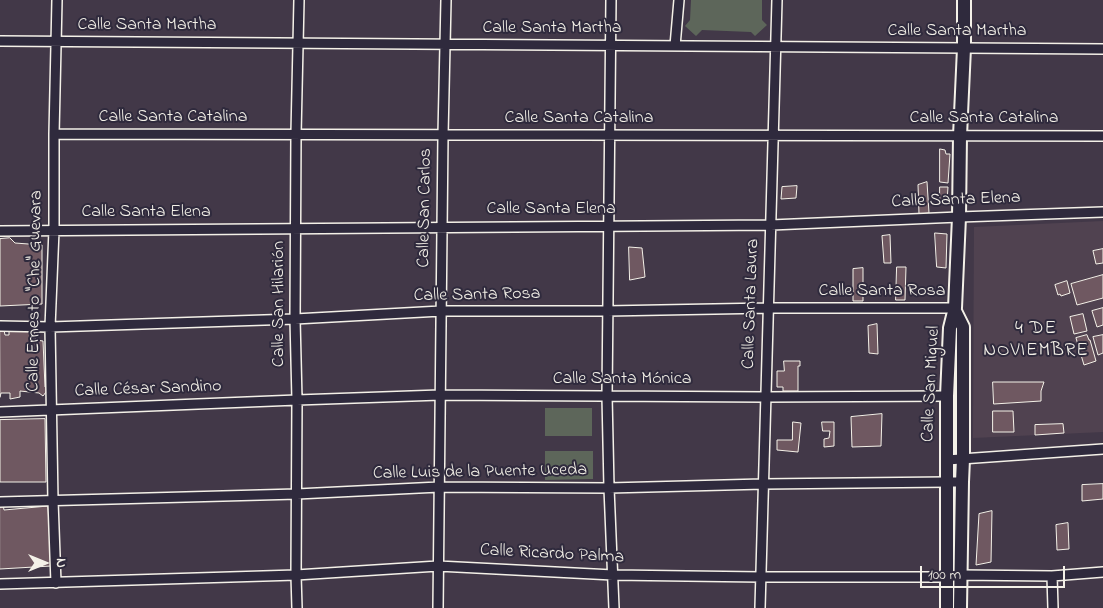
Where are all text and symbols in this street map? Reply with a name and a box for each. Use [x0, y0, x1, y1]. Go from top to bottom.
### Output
street label: Calle Santa Martha [77, 15, 217, 37]
street label: Calle Santa Martha [482, 18, 622, 40]
street label: Calle Santa Martha [887, 21, 1027, 43]
street label: Calle Santa Catalina [99, 107, 247, 129]
street label: Calle Santa Catalina [505, 108, 653, 130]
street label: Calle Santa Catalina [910, 108, 1058, 130]
street label: Calle San Carlos [414, 148, 438, 268]
street label: Calle Santa Elena [891, 188, 1021, 214]
street label: Calle Ernesto "Che" Guevara [23, 190, 49, 392]
street label: Calle Santa Elena [486, 199, 616, 221]
street label: Calle Santa Elena [81, 202, 211, 224]
street label: Calle Santa Laura [739, 238, 765, 370]
street label: Calle San Hilarión [269, 241, 291, 367]
street label: Calle Santa Rosa [819, 281, 945, 303]
street label: Calle Santa Rosa [413, 284, 541, 308]
district label: 4 DE NOVIEMBRE [982, 319, 1090, 363]
street label: Calle San Miguel [918, 325, 946, 443]
street label: Calle Santa Mónica [553, 369, 691, 391]
street label: Calle César Sandino [74, 377, 222, 403]
street label: Calle Luis de la Puente Uceda [373, 460, 587, 486]
north arrow [20, 538, 70, 588]
street label: Calle Ricardo Palma [479, 540, 625, 570]
scale bar [923, 556, 1068, 588]
text: N [50, 558, 71, 568]
text: 100 m [928, 564, 961, 586]

